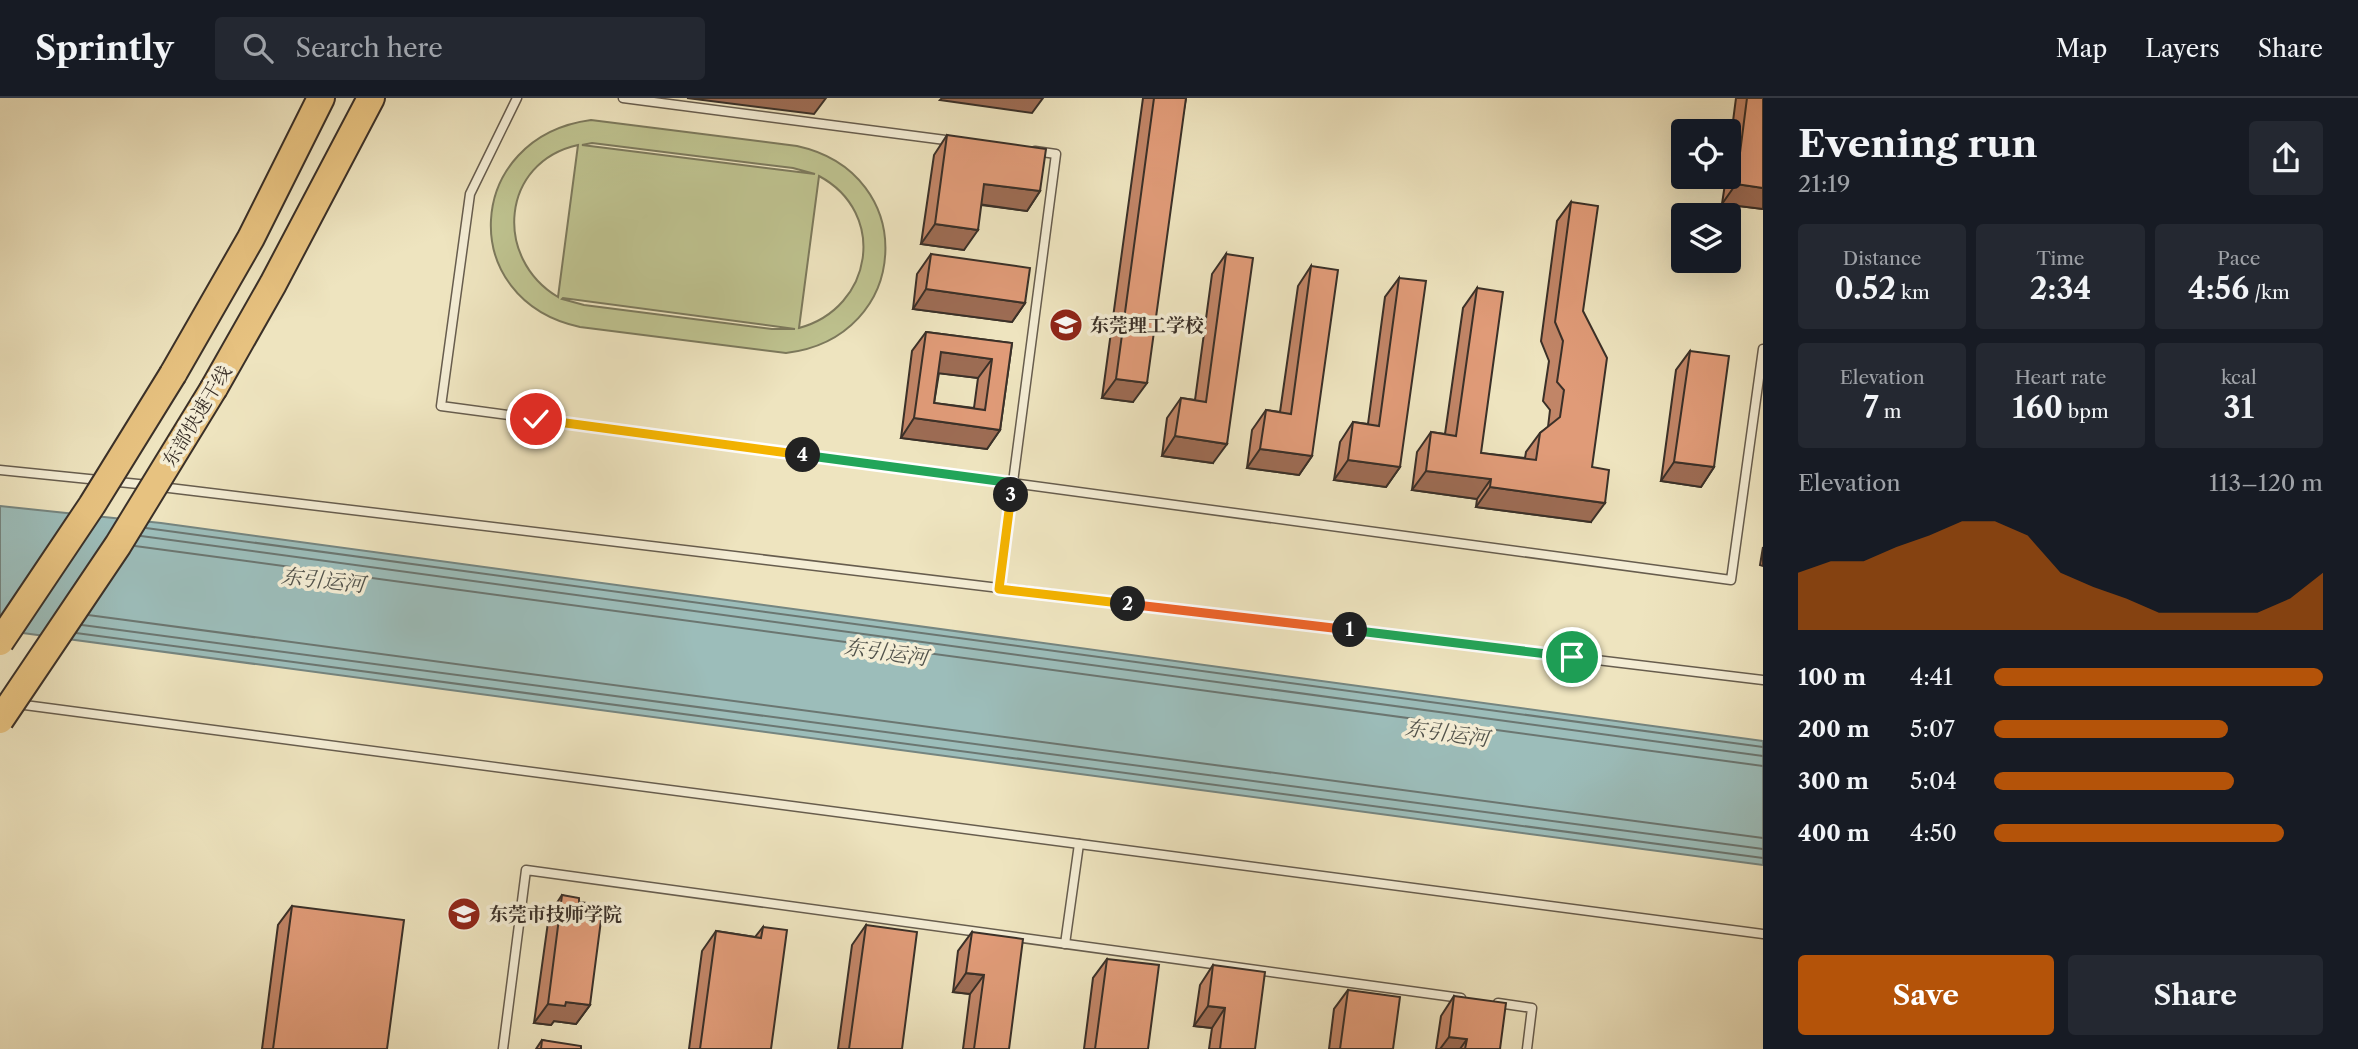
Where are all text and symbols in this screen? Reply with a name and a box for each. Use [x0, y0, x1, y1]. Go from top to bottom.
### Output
search box [215, 17, 705, 80]
text: Sprintly [35, 28, 173, 69]
icon: search [239, 29, 277, 67]
text: Search here [295, 32, 443, 64]
text: Map [2056, 34, 2107, 63]
text: Layers [2145, 34, 2220, 63]
text: Share [2258, 34, 2323, 63]
map controls [1671, 119, 1741, 273]
button: locate [1671, 119, 1741, 189]
text: Evening run [1798, 120, 2038, 167]
button: share [2249, 121, 2323, 195]
text: 21:19 [1798, 170, 1851, 198]
button: layers [1671, 203, 1741, 273]
text: Distance [1843, 247, 1921, 270]
text: Time [2036, 247, 2085, 270]
text: Pace [2217, 247, 2260, 270]
text: 0.52 [1835, 270, 1896, 307]
text: 2:34 [2030, 270, 2091, 307]
text: 4:56 [2188, 270, 2249, 307]
text: km [1896, 281, 1930, 304]
text: /km [2249, 281, 2290, 304]
school or university icon: 东莞理工学校 [1047, 306, 1085, 344]
place label: 东莞理工学校 [1090, 314, 1204, 337]
street label: 东部快速干线 [158, 361, 236, 471]
text: Elevation [1840, 366, 1925, 389]
text: Heart rate [2015, 366, 2106, 389]
text: kcal [2221, 366, 2257, 389]
pin [506, 389, 566, 449]
text: 7 [1863, 389, 1879, 426]
text: 160 [2012, 389, 2063, 426]
text: 31 [2224, 389, 2254, 426]
icon: check [517, 400, 555, 438]
text: m [1879, 400, 1901, 423]
text: bpm [2063, 400, 2109, 423]
pin: 4 [786, 438, 820, 472]
text: 4 [797, 443, 808, 466]
text: Elevation [1798, 469, 1901, 497]
text: 113–120 m [2209, 469, 2323, 497]
pin: 3 [993, 478, 1028, 512]
text: 3 [1005, 483, 1016, 506]
water label: 东引运河 [280, 563, 370, 597]
pin: 2 [1110, 587, 1146, 622]
text: 2 [1122, 592, 1133, 615]
pin: 1 [1332, 612, 1368, 648]
text: 1 [1345, 618, 1354, 641]
pin [1542, 627, 1602, 687]
water label: 东引运河 [843, 634, 933, 671]
icon: arrive [1553, 638, 1591, 676]
text: 100 m [1798, 663, 1866, 691]
text: 4:41 [1910, 663, 1953, 691]
water label: 东引运河 [1404, 715, 1494, 752]
text: 200 m [1798, 715, 1870, 743]
text: 5:07 [1910, 715, 1955, 743]
text: 300 m [1798, 767, 1869, 795]
text: 5:04 [1910, 767, 1957, 795]
text: 400 m [1798, 819, 1870, 847]
text: 4:50 [1910, 819, 1957, 847]
school or university icon: 东莞市技师学院 [445, 895, 483, 933]
place label: 东莞市技师学院 [489, 903, 622, 926]
button: Save [1798, 955, 2054, 1035]
button: Share [2068, 955, 2323, 1035]

